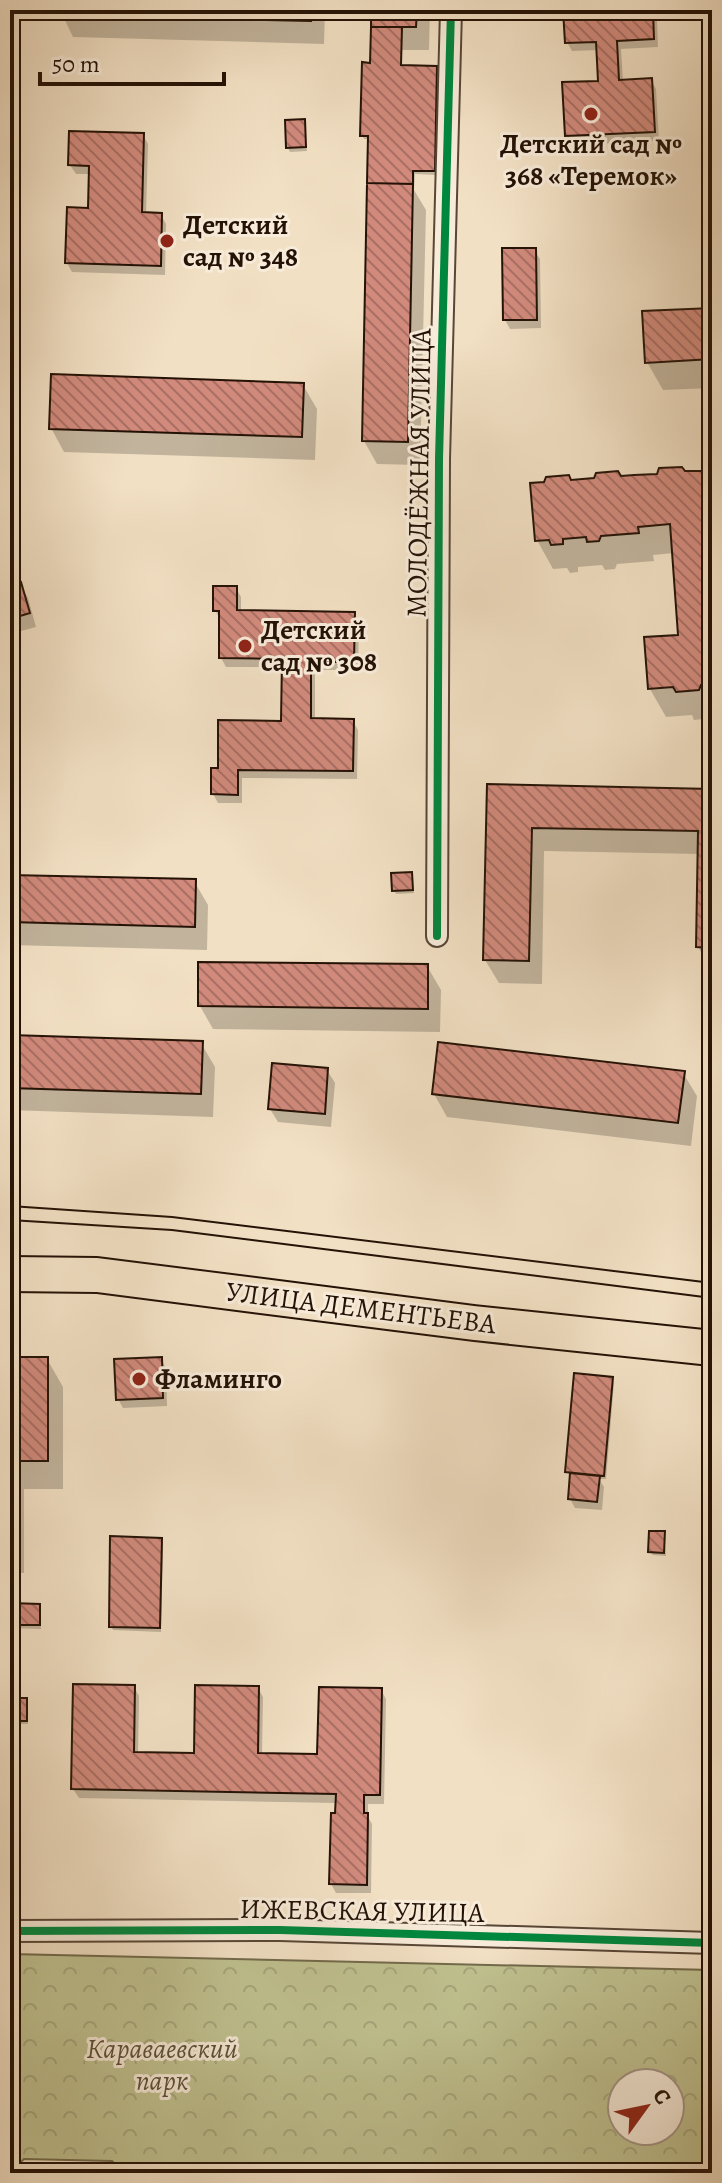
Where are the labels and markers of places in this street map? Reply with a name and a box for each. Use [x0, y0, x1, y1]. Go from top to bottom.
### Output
marker: Детский сад № 368 «Теремок» [582, 105, 600, 123]
place label: Детский сад № 368 «Теремок» [500, 125, 682, 195]
place label: Детский сад № 348 [183, 206, 298, 276]
marker: Детский сад № 348 [158, 232, 176, 250]
place label: Детский сад № 308 [261, 611, 377, 681]
marker: Детский сад № 308 [236, 637, 254, 655]
place label: Фламинго [155, 1360, 282, 1398]
marker: Фламинго [130, 1370, 148, 1388]

